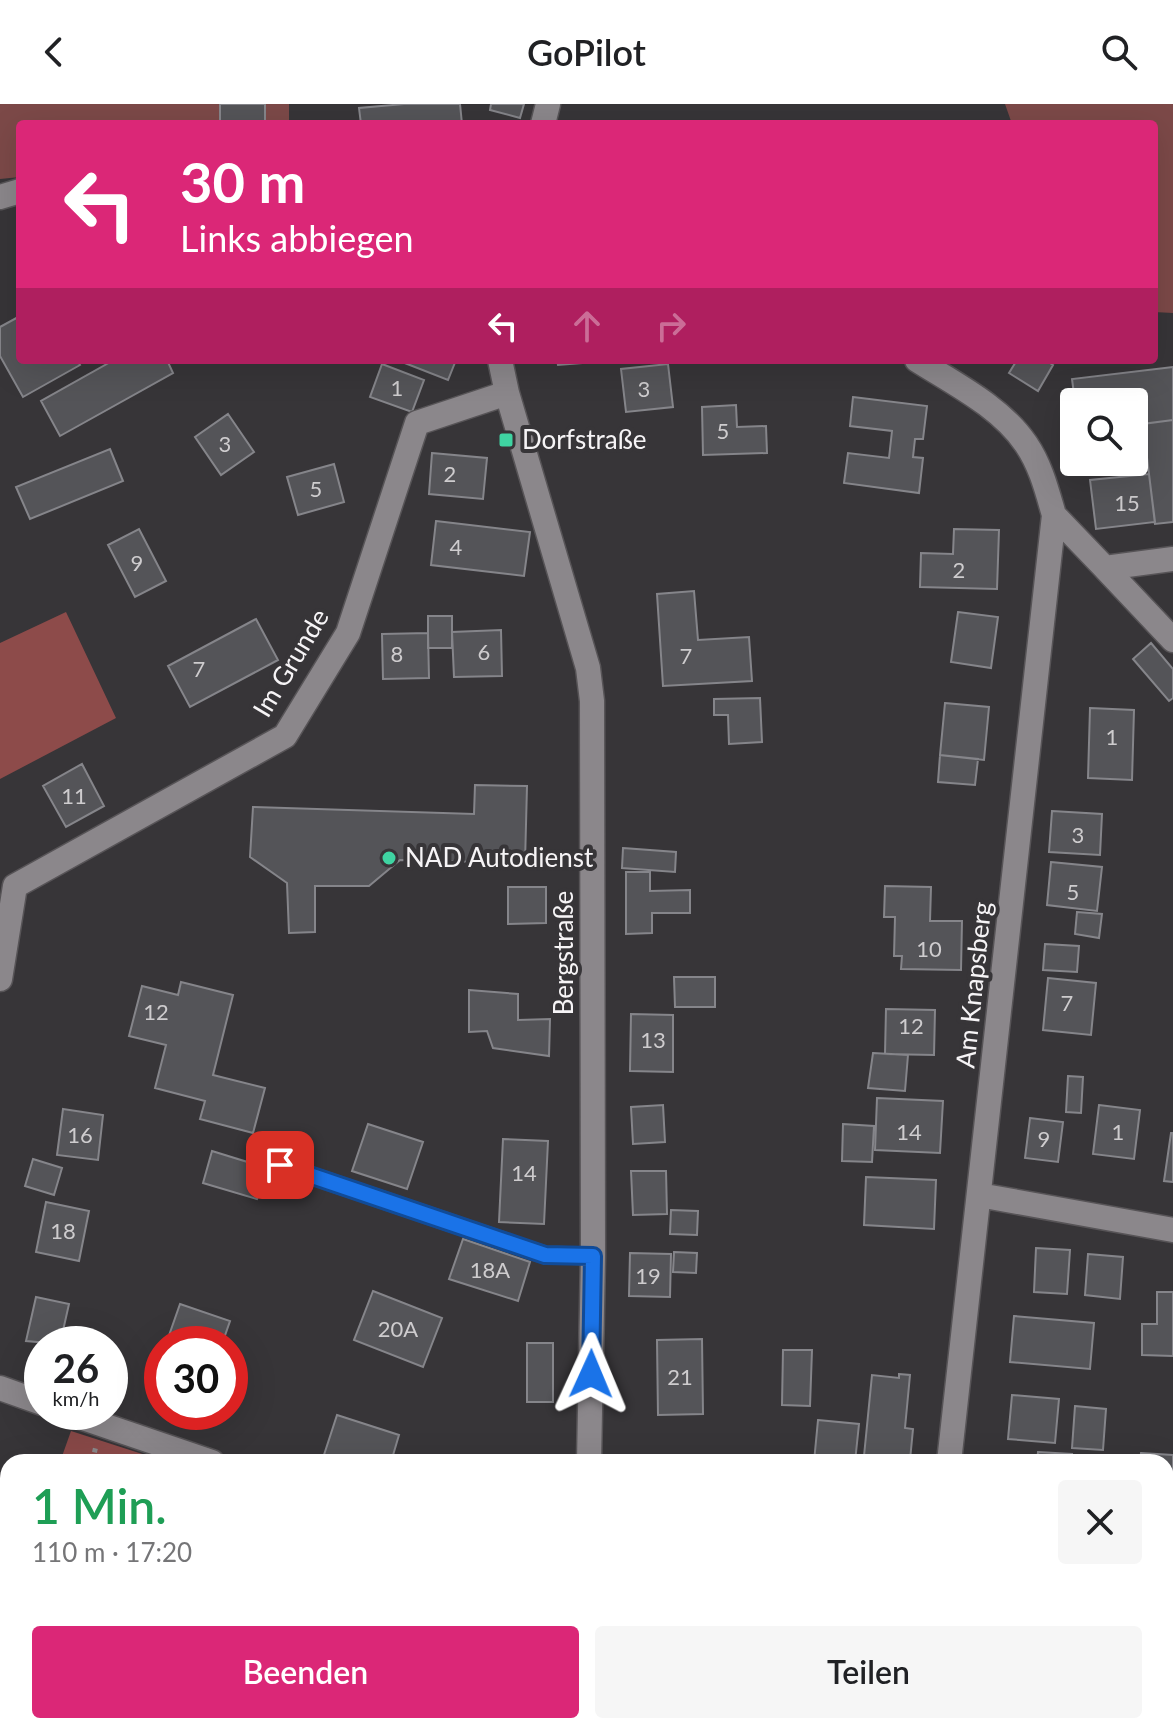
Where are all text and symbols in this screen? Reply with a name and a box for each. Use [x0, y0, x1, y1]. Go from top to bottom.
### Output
icon: back [32, 30, 76, 74]
text: GoPilot [527, 30, 646, 74]
icon: search [1097, 30, 1141, 74]
text: 30 m [180, 148, 305, 215]
icon: left [48, 152, 152, 256]
text: Links abbiegen [180, 216, 414, 260]
icon: left [481, 304, 525, 348]
icon: ahead [565, 304, 609, 348]
icon: right [649, 304, 693, 348]
house number: 1 [391, 374, 403, 401]
house number: 3 [638, 375, 650, 402]
map controls [1060, 388, 1148, 476]
button: search [1060, 388, 1148, 476]
house number: 5 [717, 417, 729, 444]
place label: Dorfstraße [522, 423, 646, 455]
house number: 3 [219, 430, 231, 457]
marker: Dorfstraße [497, 431, 515, 449]
house number: 2 [444, 460, 456, 487]
house number: 5 [310, 475, 322, 502]
house number: 15 [1114, 489, 1140, 516]
house number: 4 [450, 533, 463, 560]
house number: 9 [131, 549, 143, 576]
house number: 2 [953, 556, 965, 583]
street label: Im Grunde [245, 603, 335, 722]
house number: 6 [478, 638, 490, 665]
house number: 8 [391, 640, 403, 667]
house number: 7 [680, 642, 692, 669]
house number: 7 [193, 655, 205, 682]
house number: 1 [1106, 723, 1118, 750]
house number: 11 [61, 782, 87, 809]
house number: 3 [1072, 821, 1084, 848]
place label: NAD Autodienst [405, 841, 594, 873]
marker: NAD Autodienst [380, 849, 398, 867]
house number: 5 [1067, 878, 1079, 905]
street label: Bergstraße [547, 891, 579, 1015]
street label: Am Knapsberg [948, 900, 998, 1070]
house number: 10 [916, 935, 942, 962]
house number: 7 [1061, 989, 1073, 1016]
house number: 12 [143, 998, 169, 1025]
house number: 12 [898, 1012, 924, 1039]
house number: 13 [640, 1026, 666, 1053]
house number: 14 [896, 1118, 922, 1145]
house number: 1 [1112, 1118, 1124, 1145]
house number: 16 [67, 1121, 93, 1148]
house number: 9 [1038, 1125, 1050, 1152]
pin [246, 1131, 314, 1199]
icon: arrive [258, 1143, 302, 1187]
house number: 14 [511, 1159, 537, 1186]
house number: 18 [50, 1217, 76, 1244]
house number: 18A [470, 1256, 510, 1283]
house number: 19 [635, 1262, 661, 1289]
house number: 20A [378, 1315, 418, 1342]
speed limit sign: 30 [144, 1326, 248, 1430]
position arrow [549, 1332, 633, 1416]
text: 26 [53, 1344, 99, 1392]
house number: 21 [667, 1363, 693, 1390]
text: km/h [53, 1386, 99, 1410]
text: 1 Min. [32, 1477, 167, 1534]
button: close [1058, 1480, 1142, 1564]
text: 110 m · 17:20 [32, 1536, 192, 1568]
button: Beenden [32, 1626, 579, 1718]
button: Teilen [595, 1626, 1142, 1718]

